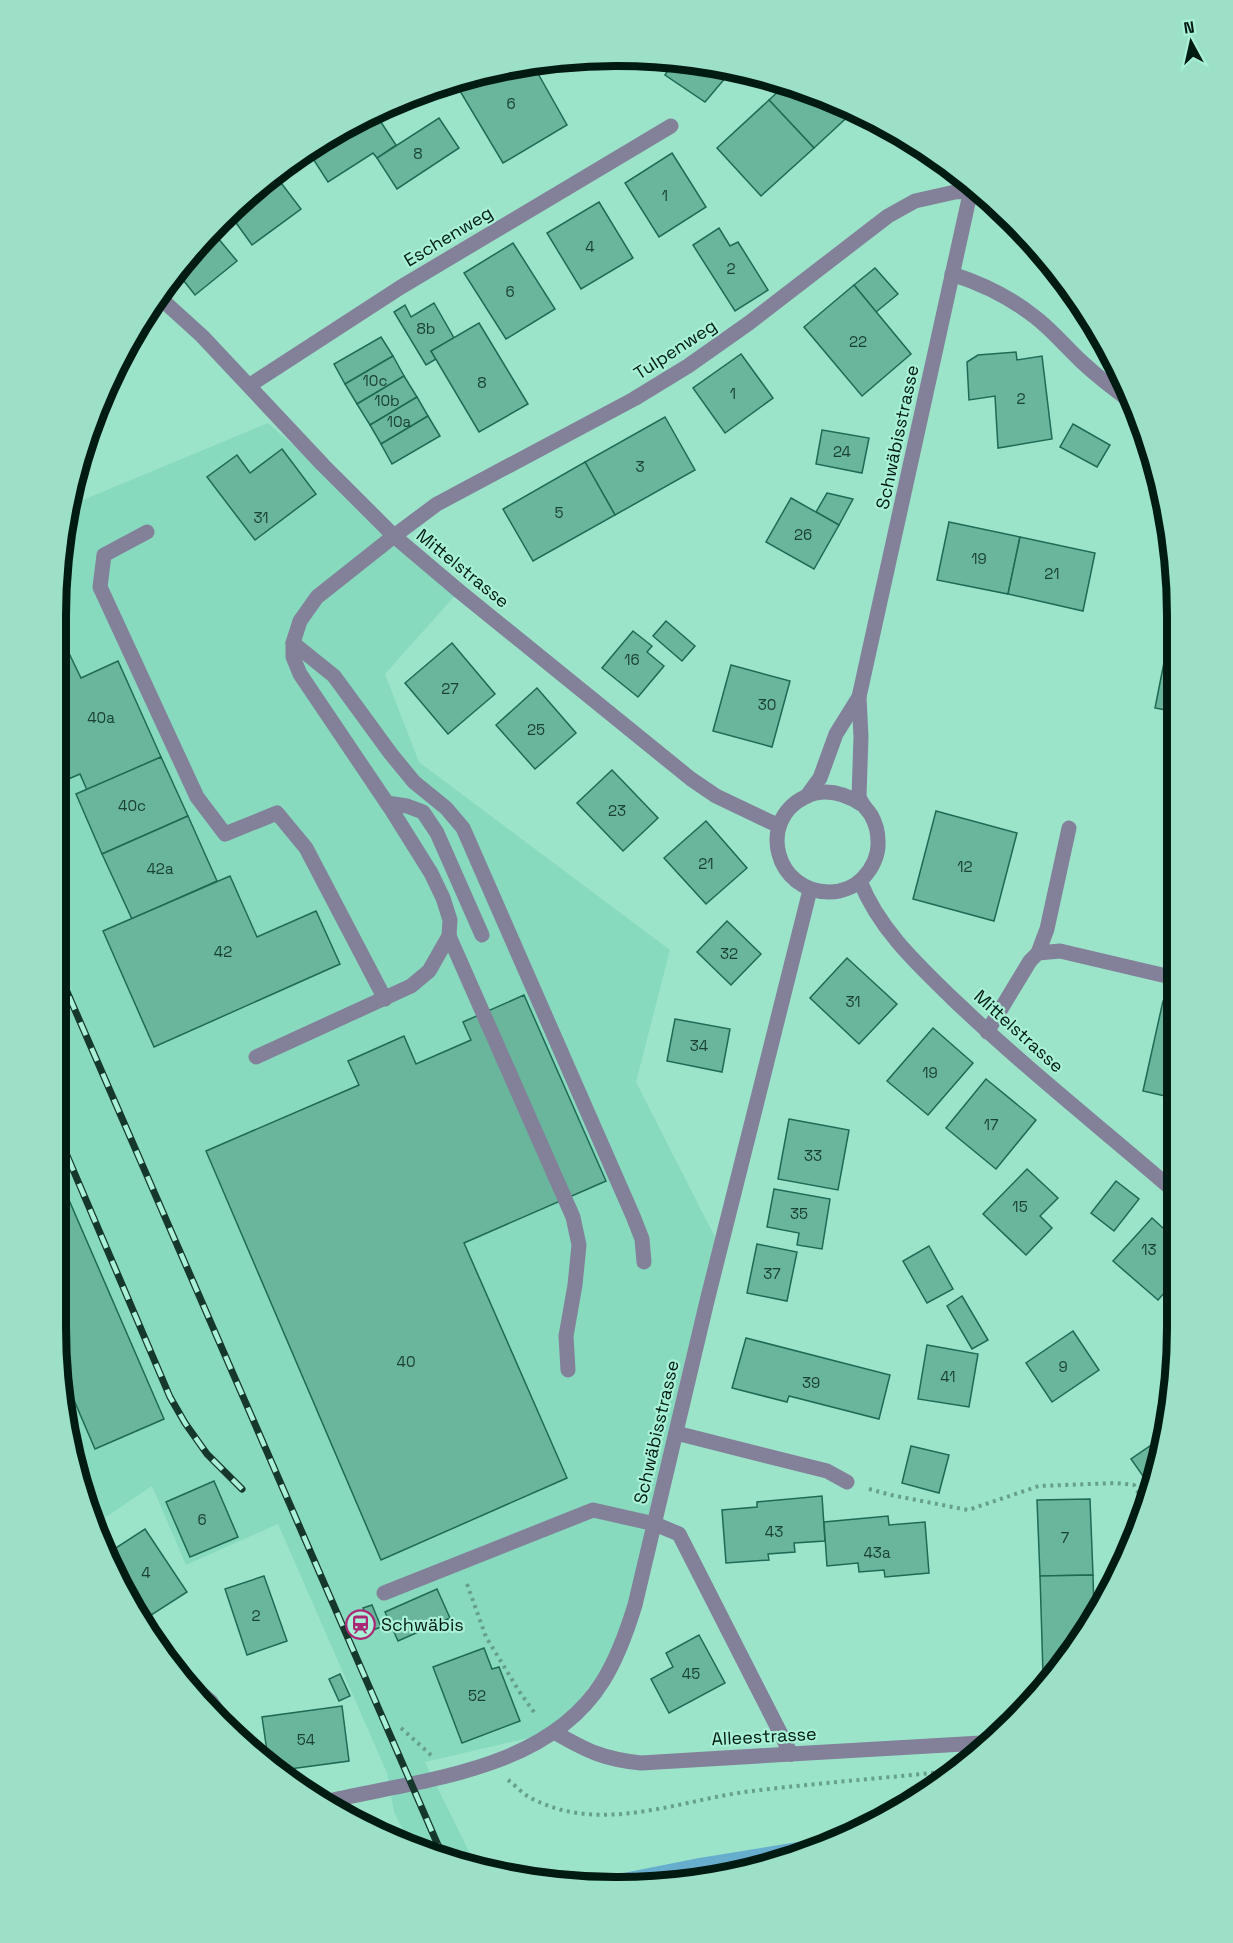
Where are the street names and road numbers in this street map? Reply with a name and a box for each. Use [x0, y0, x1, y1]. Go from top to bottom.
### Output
street label: Eschenweg [399, 201, 497, 271]
street label: Tulpenweg [629, 314, 721, 384]
street label: Schwäbisstrasse [870, 363, 924, 511]
street label: Mittelstrasse [412, 523, 514, 613]
street label: Mittelstrasse [969, 985, 1069, 1077]
street label: Schwäbisstrasse [628, 1358, 684, 1506]
street label: Alleestrasse [711, 1722, 817, 1750]

